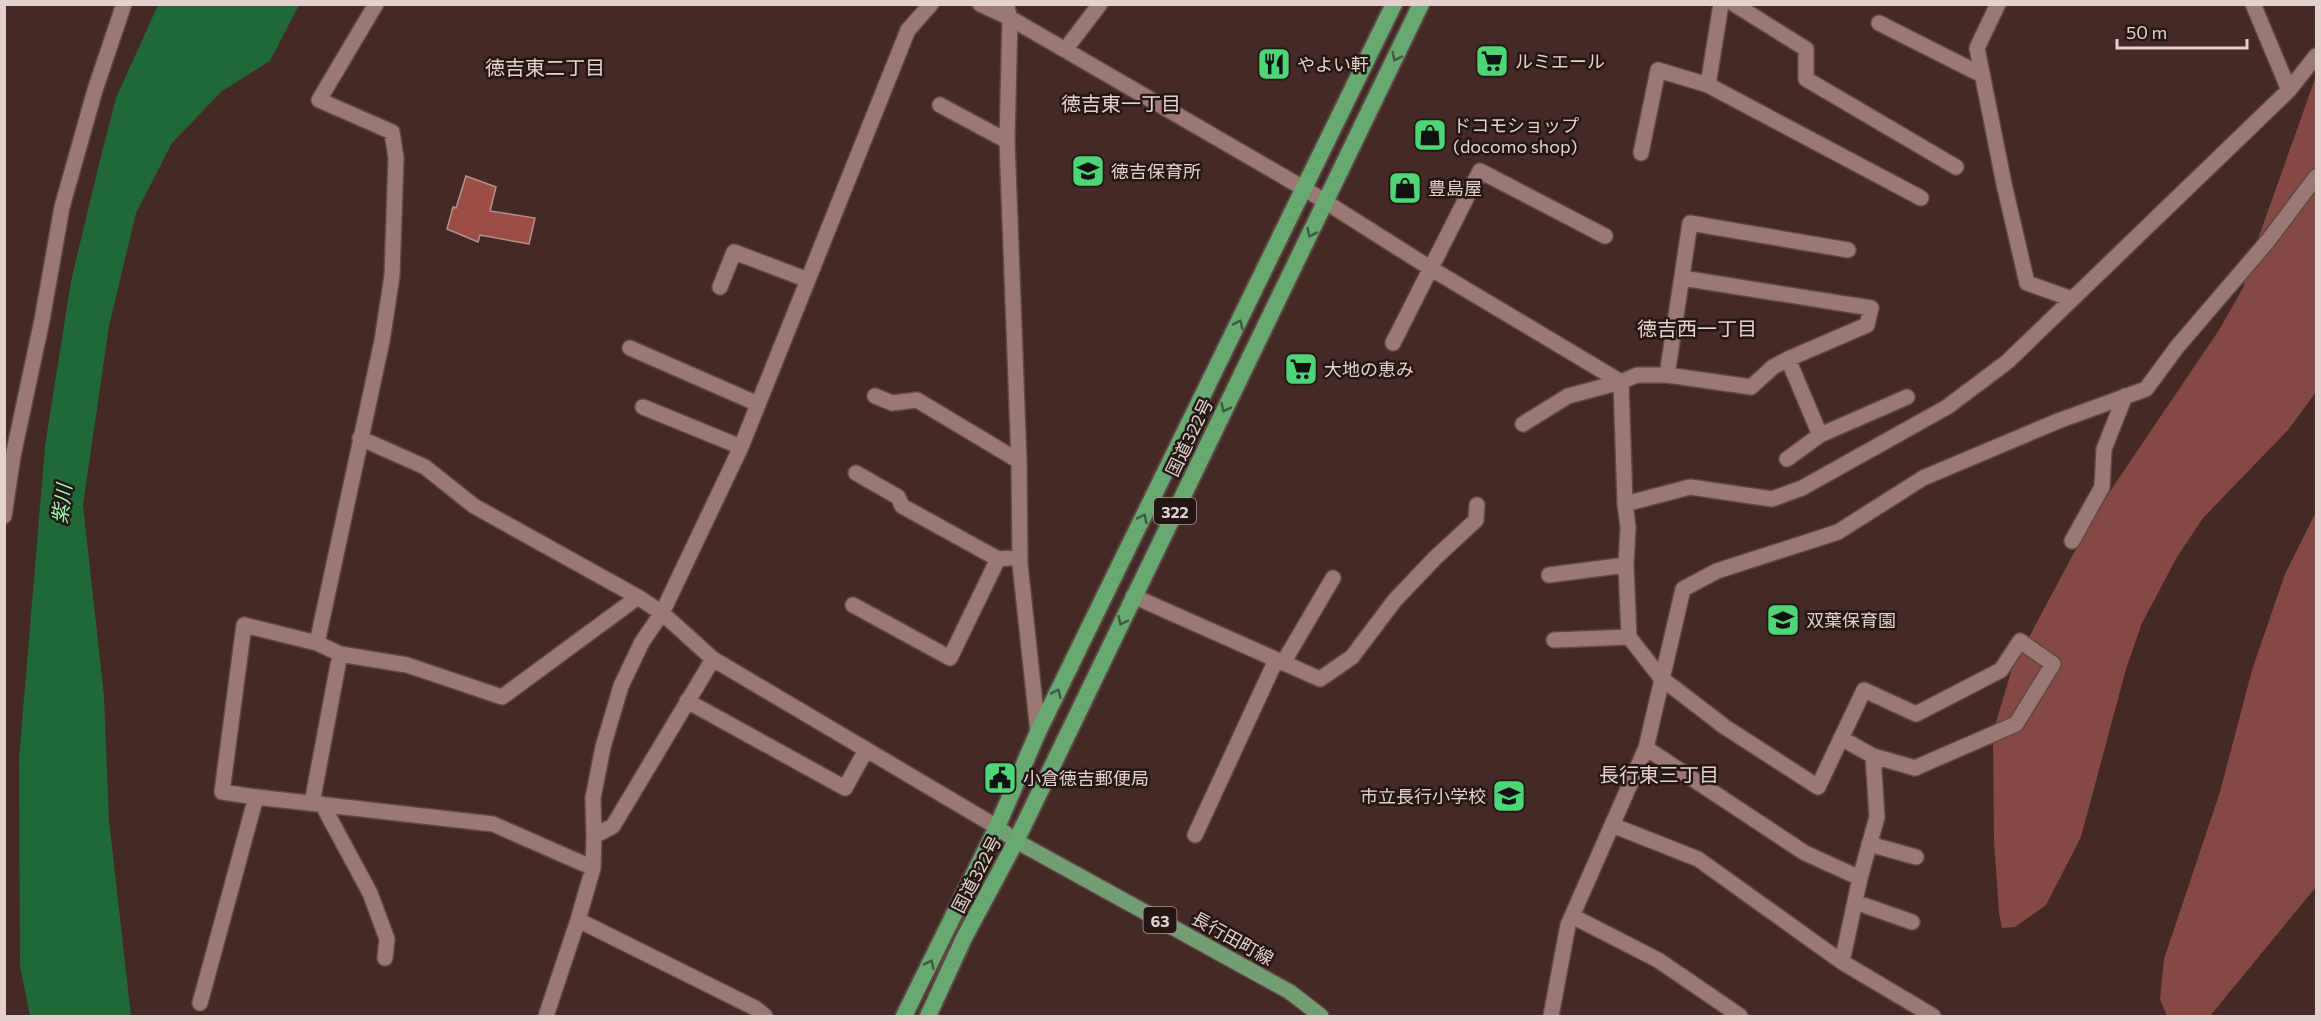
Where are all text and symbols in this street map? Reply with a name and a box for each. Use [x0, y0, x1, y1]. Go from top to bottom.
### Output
scale bar [2117, 12, 2248, 50]
text: 50 m [2126, 21, 2167, 43]
supermarket icon: ルミエール [1474, 43, 1510, 79]
restaurant icon: やよい軒 [1256, 46, 1292, 82]
place label: ルミエール [1515, 50, 1605, 72]
one-way arrow [1392, 51, 1404, 62]
place label: やよい軒 [1297, 53, 1369, 75]
district label: 徳吉東二丁目 [485, 55, 605, 79]
district label: 徳吉東一丁目 [1061, 91, 1181, 115]
place label: ドコモショップ (docomo shop) [1453, 114, 1579, 157]
shop icon: ドコモショップ (docomo shop) [1412, 117, 1448, 153]
school or university icon: 徳吉保育所 [1070, 153, 1106, 189]
place label: 徳吉保育所 [1111, 160, 1201, 182]
shop icon: 豊島屋 [1387, 170, 1423, 206]
place label: 豊島屋 [1428, 177, 1482, 199]
one-way arrow [1307, 226, 1319, 237]
district label: 徳吉西一丁目 [1637, 316, 1757, 340]
one-way arrow [1231, 319, 1243, 330]
supermarket icon: 大地の恵み [1283, 351, 1319, 387]
place label: 大地の恵み [1324, 358, 1414, 380]
street label: 国道322号 [1161, 394, 1217, 480]
one-way arrow [1220, 401, 1232, 412]
water label: 紫川 [47, 481, 76, 525]
road number: 322 [1154, 498, 1196, 524]
one-way arrow [1136, 513, 1148, 524]
school or university icon: 双葉保育園 [1765, 602, 1801, 638]
place label: 双葉保育園 [1806, 609, 1896, 631]
one-way arrow [1117, 614, 1129, 625]
one-way arrow [1050, 688, 1062, 699]
public building icon: 小倉徳吉郵便局 [982, 760, 1018, 796]
district label: 長行東三丁目 [1599, 762, 1719, 786]
place label: 小倉徳吉郵便局 [1023, 767, 1149, 789]
school or university icon: 市立長行小学校 [1491, 778, 1527, 814]
place label: 市立長行小学校 [1360, 785, 1486, 807]
street label: 国道322号 [947, 832, 1005, 916]
road number: 63 [1144, 907, 1176, 933]
street label: 長行田町線 [1188, 907, 1278, 969]
one-way arrow [922, 959, 934, 970]

